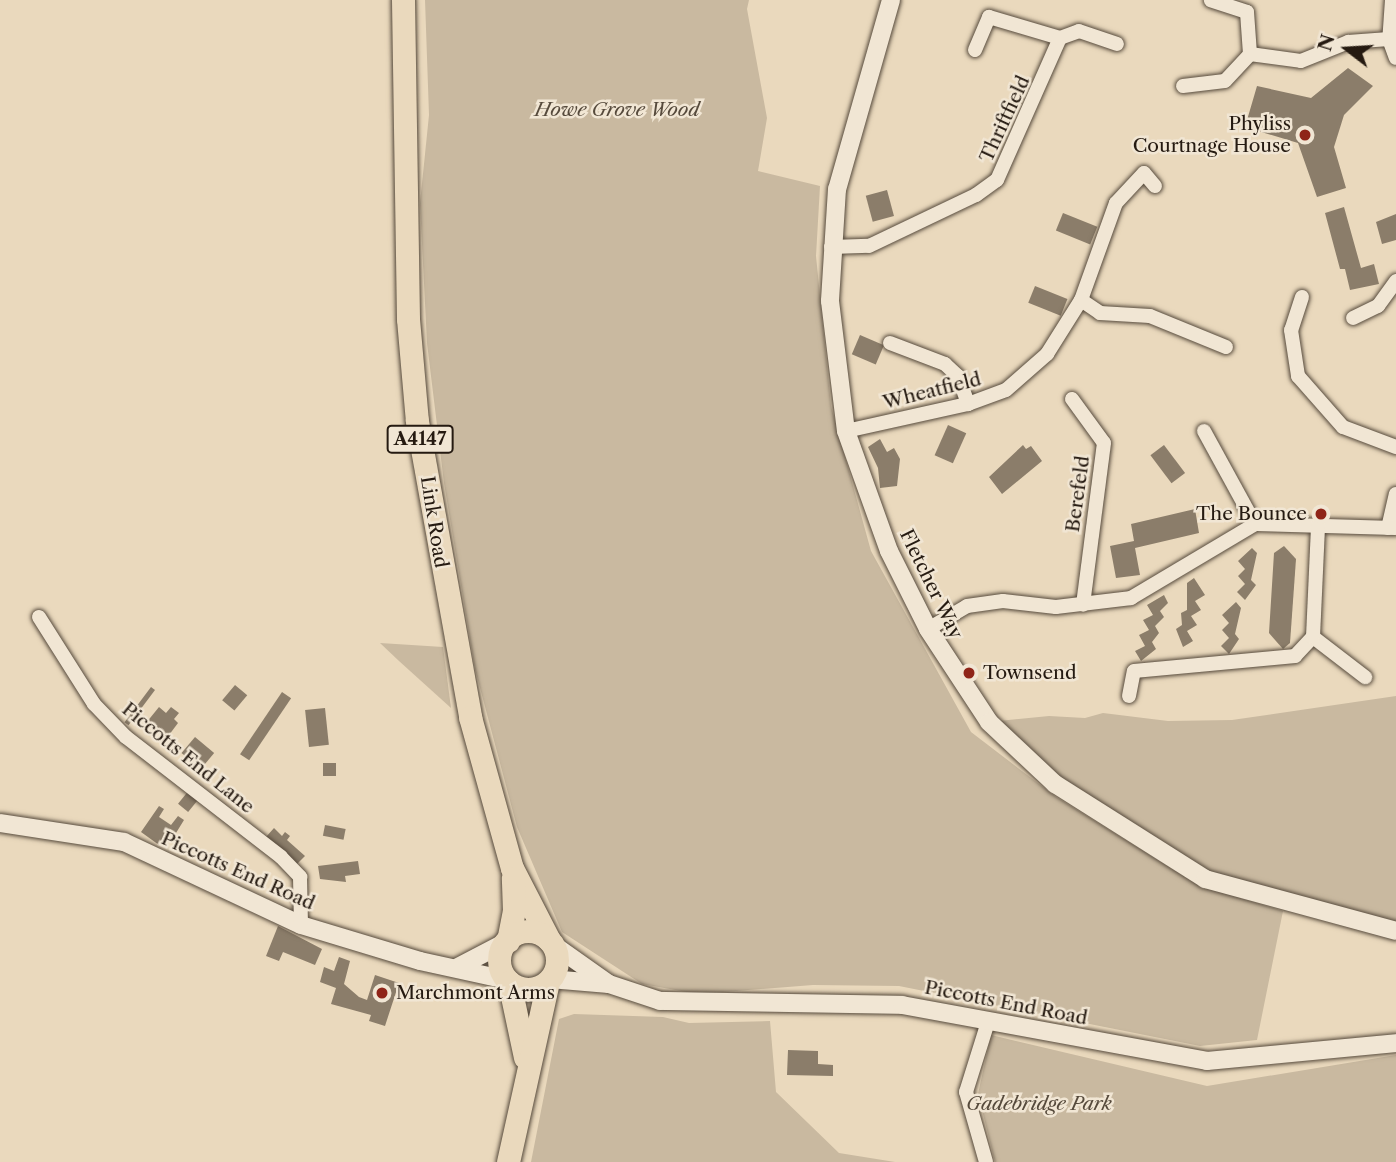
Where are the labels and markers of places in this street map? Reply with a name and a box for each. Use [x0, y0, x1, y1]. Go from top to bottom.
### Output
place label: Phyliss Courtnage House [1133, 113, 1291, 157]
marker: Phyliss Courtnage House [1297, 127, 1313, 143]
place label: The Bounce [1196, 503, 1307, 525]
marker: The Bounce [1313, 506, 1329, 522]
place label: Townsend [983, 662, 1076, 684]
marker: Townsend [961, 665, 977, 681]
place label: Marchmont Arms [396, 982, 556, 1004]
marker: Marchmont Arms [374, 985, 390, 1001]

